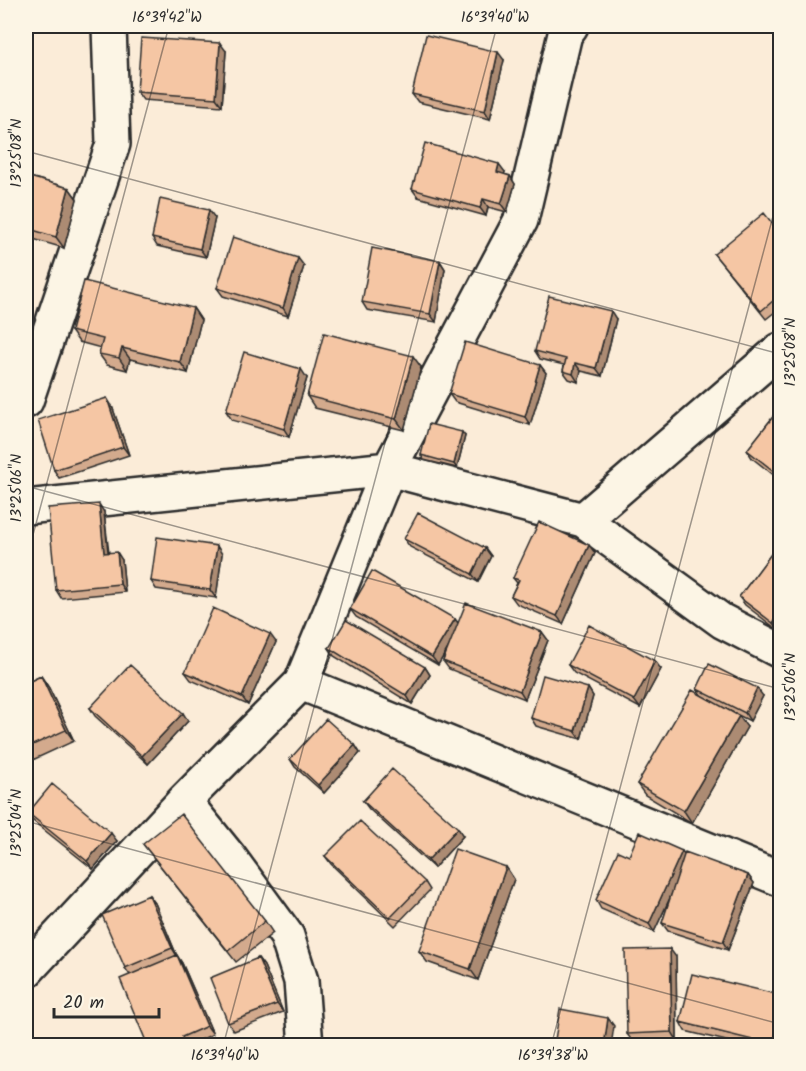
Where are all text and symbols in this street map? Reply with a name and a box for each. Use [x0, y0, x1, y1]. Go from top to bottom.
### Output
text: 16°39'42"W [132, 6, 202, 30]
text: 16°39'40"W [461, 6, 530, 30]
text: 13°25'08"N [5, 119, 29, 187]
text: 13°25'08"N [779, 318, 803, 386]
text: 13°25'06"N [5, 454, 29, 522]
text: 13°25'06"N [779, 653, 803, 721]
text: 13°25'04"N [5, 789, 29, 857]
scale bar [54, 981, 159, 1019]
text: 20 m [63, 989, 104, 1018]
text: 16°39'40"W [191, 1044, 260, 1068]
text: 16°39'38"W [518, 1044, 589, 1068]

